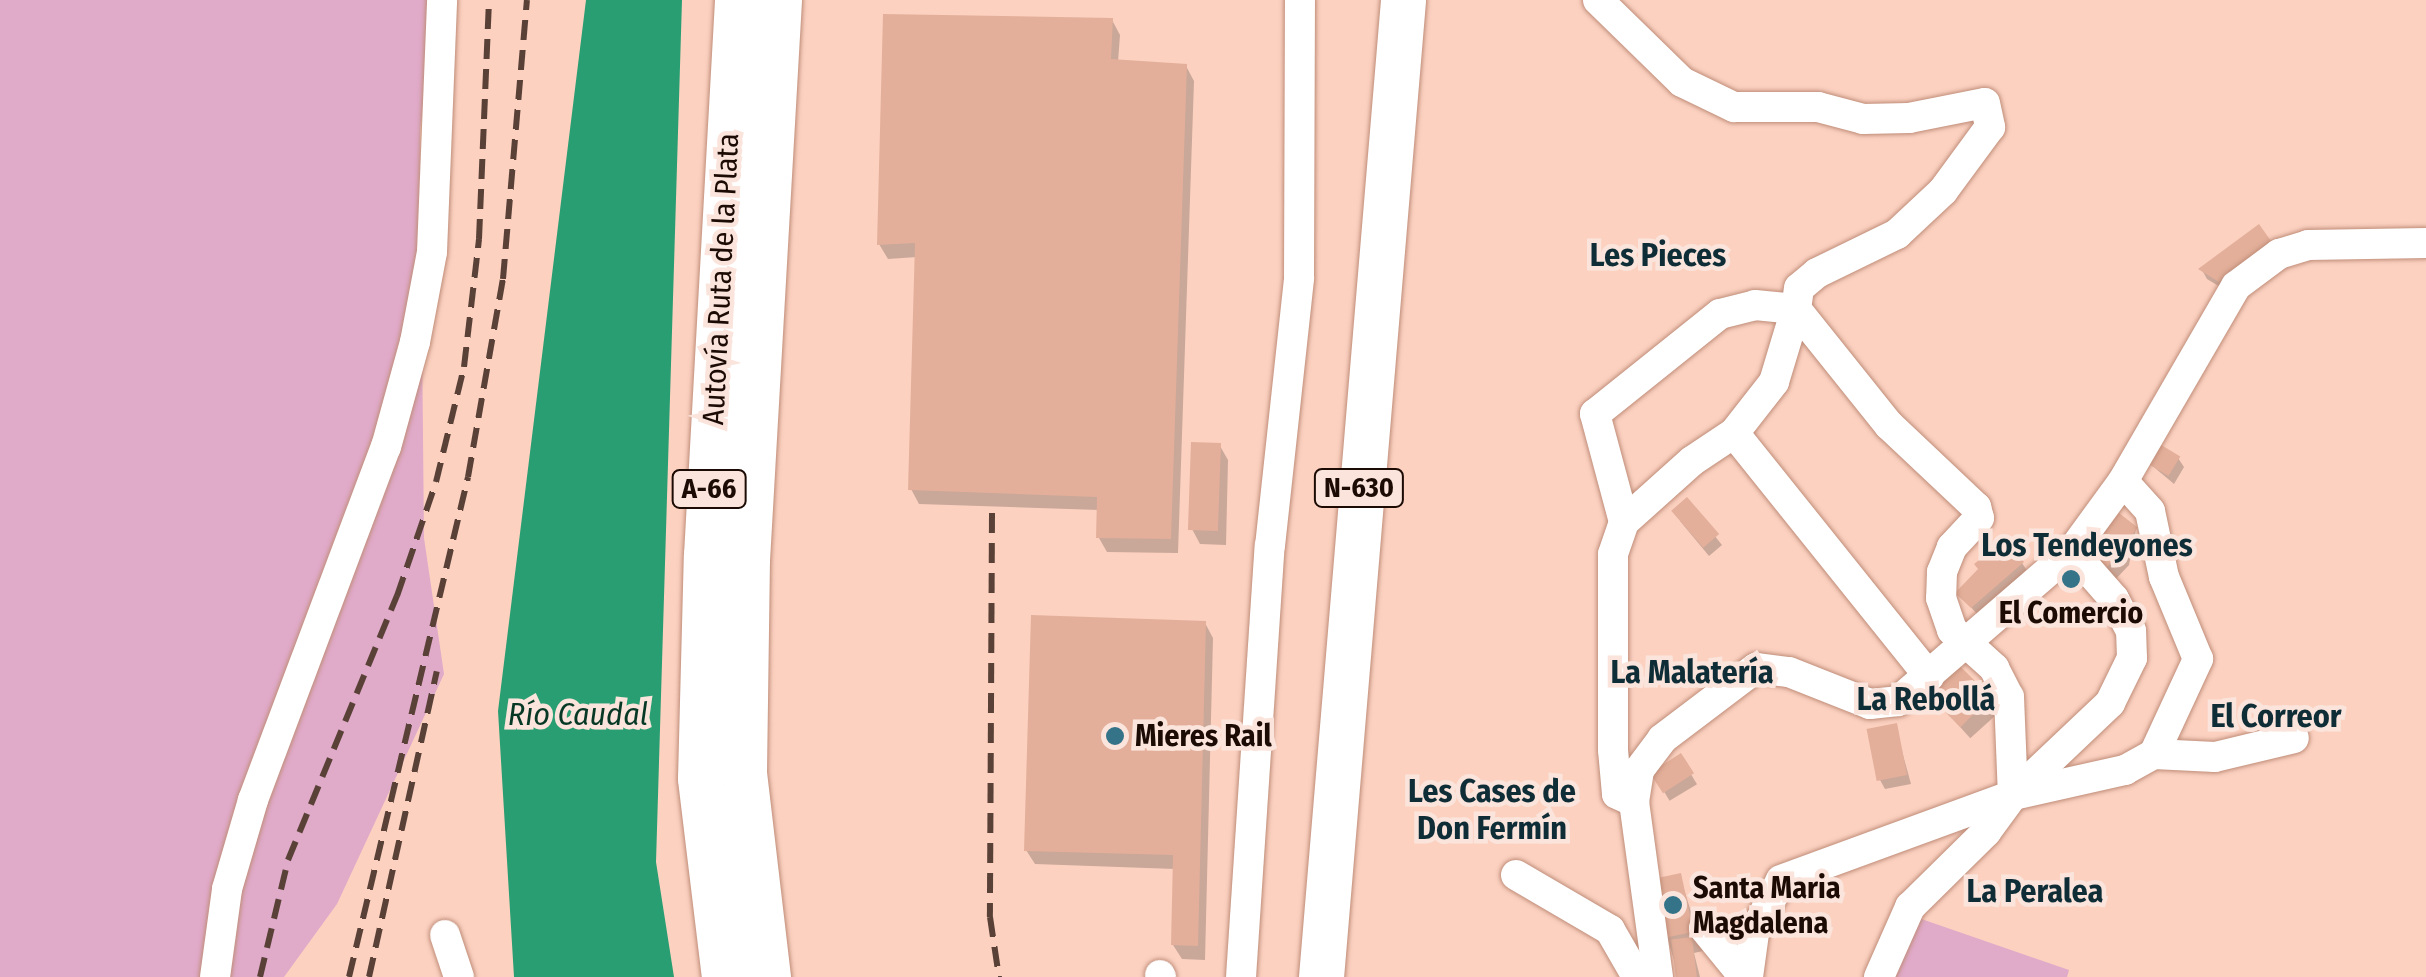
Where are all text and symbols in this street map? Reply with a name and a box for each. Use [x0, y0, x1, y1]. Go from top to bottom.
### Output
street label: Autovía Ruta de la Plata [695, 132, 747, 426]
district label: Les Pieces [1590, 236, 1726, 274]
road number: N-630 [1312, 465, 1406, 511]
road number: A-66 [672, 466, 746, 512]
district label: Los Tendeyones [1981, 526, 2193, 564]
marker: El Comercio [2060, 568, 2082, 590]
place label: El Comercio [1999, 595, 2143, 631]
district label: La Malatería [1610, 653, 1774, 691]
district label: La Rebollá [1857, 680, 1995, 718]
water label: Río Caudal [508, 695, 648, 733]
district label: El Correor [2210, 697, 2342, 735]
place label: Mieres Rail [1135, 718, 1272, 754]
marker: Mieres Rail [1104, 725, 1126, 747]
district label: Les Cases de Don Fermín [1408, 773, 1576, 848]
place label: Santa Maria Magdalena [1693, 870, 1841, 940]
district label: La Peralea [1967, 872, 2103, 910]
marker: Santa Maria Magdalena [1662, 894, 1684, 916]

